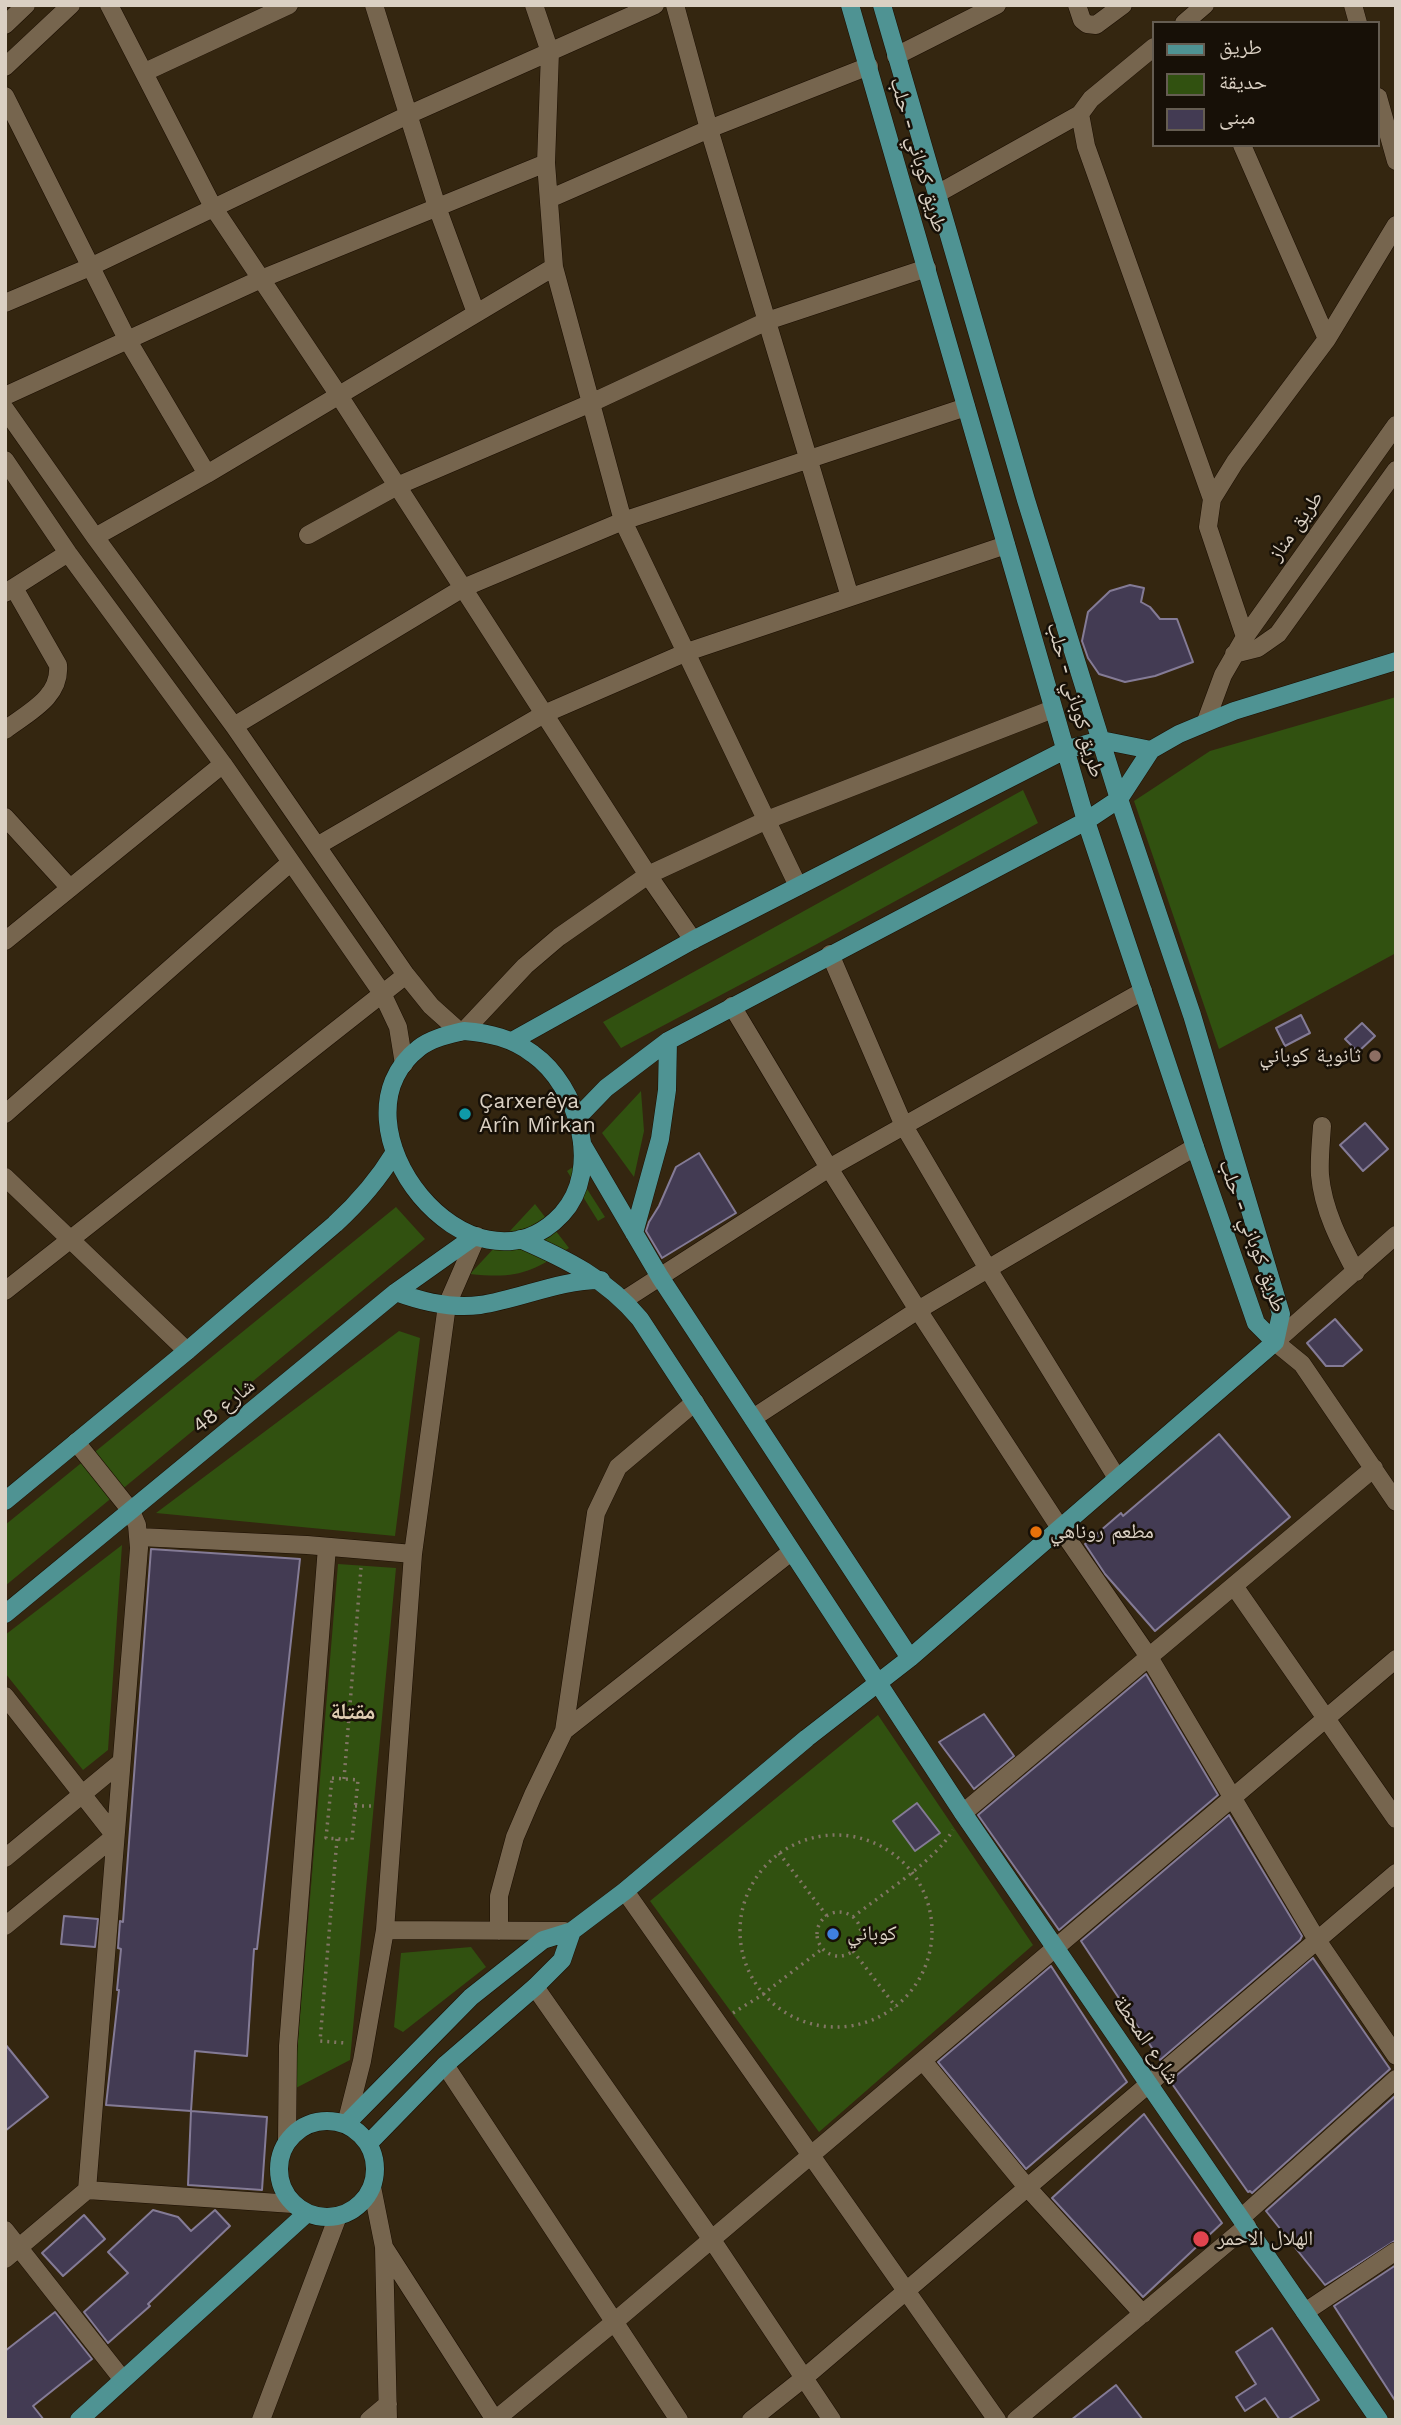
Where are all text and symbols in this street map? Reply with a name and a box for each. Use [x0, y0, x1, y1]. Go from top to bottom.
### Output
legend [1152, 21, 1380, 147]
text: طريق [1219, 34, 1262, 59]
text: حديقة [1219, 69, 1267, 94]
street label: طريق كوباني - حلب [884, 74, 952, 236]
text: مبنى [1219, 104, 1255, 129]
street label: طريق مناز [1263, 486, 1329, 566]
street label: طريق كوباني - حلب [1041, 619, 1109, 781]
place label: ثانوية كوباني [1259, 1043, 1361, 1069]
marker: ثانوية كوباني [1367, 1048, 1383, 1064]
place label: Çarxerêya Arîn Mîrkan [479, 1089, 596, 1139]
marker: Çarxerêya Arîn Mîrkan [457, 1106, 473, 1122]
street label: طريق كوباني - حلب [1213, 1156, 1291, 1316]
street label: 48 شارع [188, 1373, 260, 1439]
place label: مطعم روناهي [1050, 1519, 1154, 1545]
marker: مطعم روناهي [1028, 1524, 1044, 1540]
district label: مقتلة [331, 1698, 375, 1726]
place label: كوباني [847, 1921, 897, 1947]
marker: كوباني [825, 1926, 841, 1942]
street label: شارع المحطة [1107, 1991, 1185, 2089]
place label: الهلال الاحمر [1217, 2226, 1313, 2252]
marker: الهلال الاحمر [1191, 2229, 1211, 2249]

